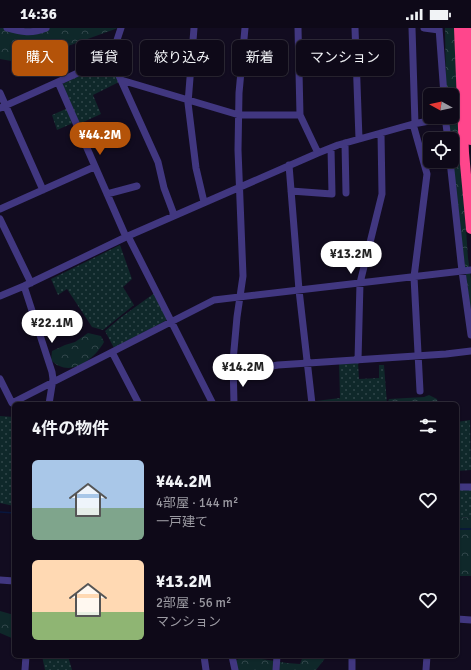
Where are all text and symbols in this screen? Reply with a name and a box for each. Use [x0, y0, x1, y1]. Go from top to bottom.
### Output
text: 14:36 [20, 5, 57, 23]
chip: 購入 [12, 40, 68, 76]
chip: 賃貸 [76, 40, 132, 76]
chip: 絞り込み [140, 40, 224, 76]
chip: 新着 [232, 40, 288, 76]
chip: マンション [296, 40, 394, 76]
north arrow [423, 88, 459, 124]
map controls [423, 88, 459, 168]
pin: ¥44.2M [67, 122, 133, 156]
text: ¥44.2M [79, 127, 121, 143]
button: locate [423, 132, 459, 168]
pin: ¥13.2M [318, 241, 384, 275]
text: ¥13.2M [330, 246, 372, 262]
pin: ¥22.1M [19, 310, 85, 344]
text: ¥22.1M [31, 315, 73, 331]
pin: ¥14.2M [210, 354, 276, 388]
text: ¥14.2M [222, 359, 264, 375]
icon: filters [417, 415, 439, 437]
text: 4件の物件 [32, 418, 109, 439]
text: ¥44.2M [156, 471, 212, 492]
icon: home [64, 476, 112, 524]
icon: heart [417, 489, 439, 511]
text: 4部屋 · 144 m² [156, 495, 238, 511]
text: 一戸建て [156, 514, 208, 530]
text: ¥13.2M [156, 571, 212, 592]
icon: home [64, 576, 112, 624]
icon: heart [417, 589, 439, 611]
text: 2部屋 · 56 m² [156, 595, 231, 611]
text: マンション [156, 614, 221, 630]

